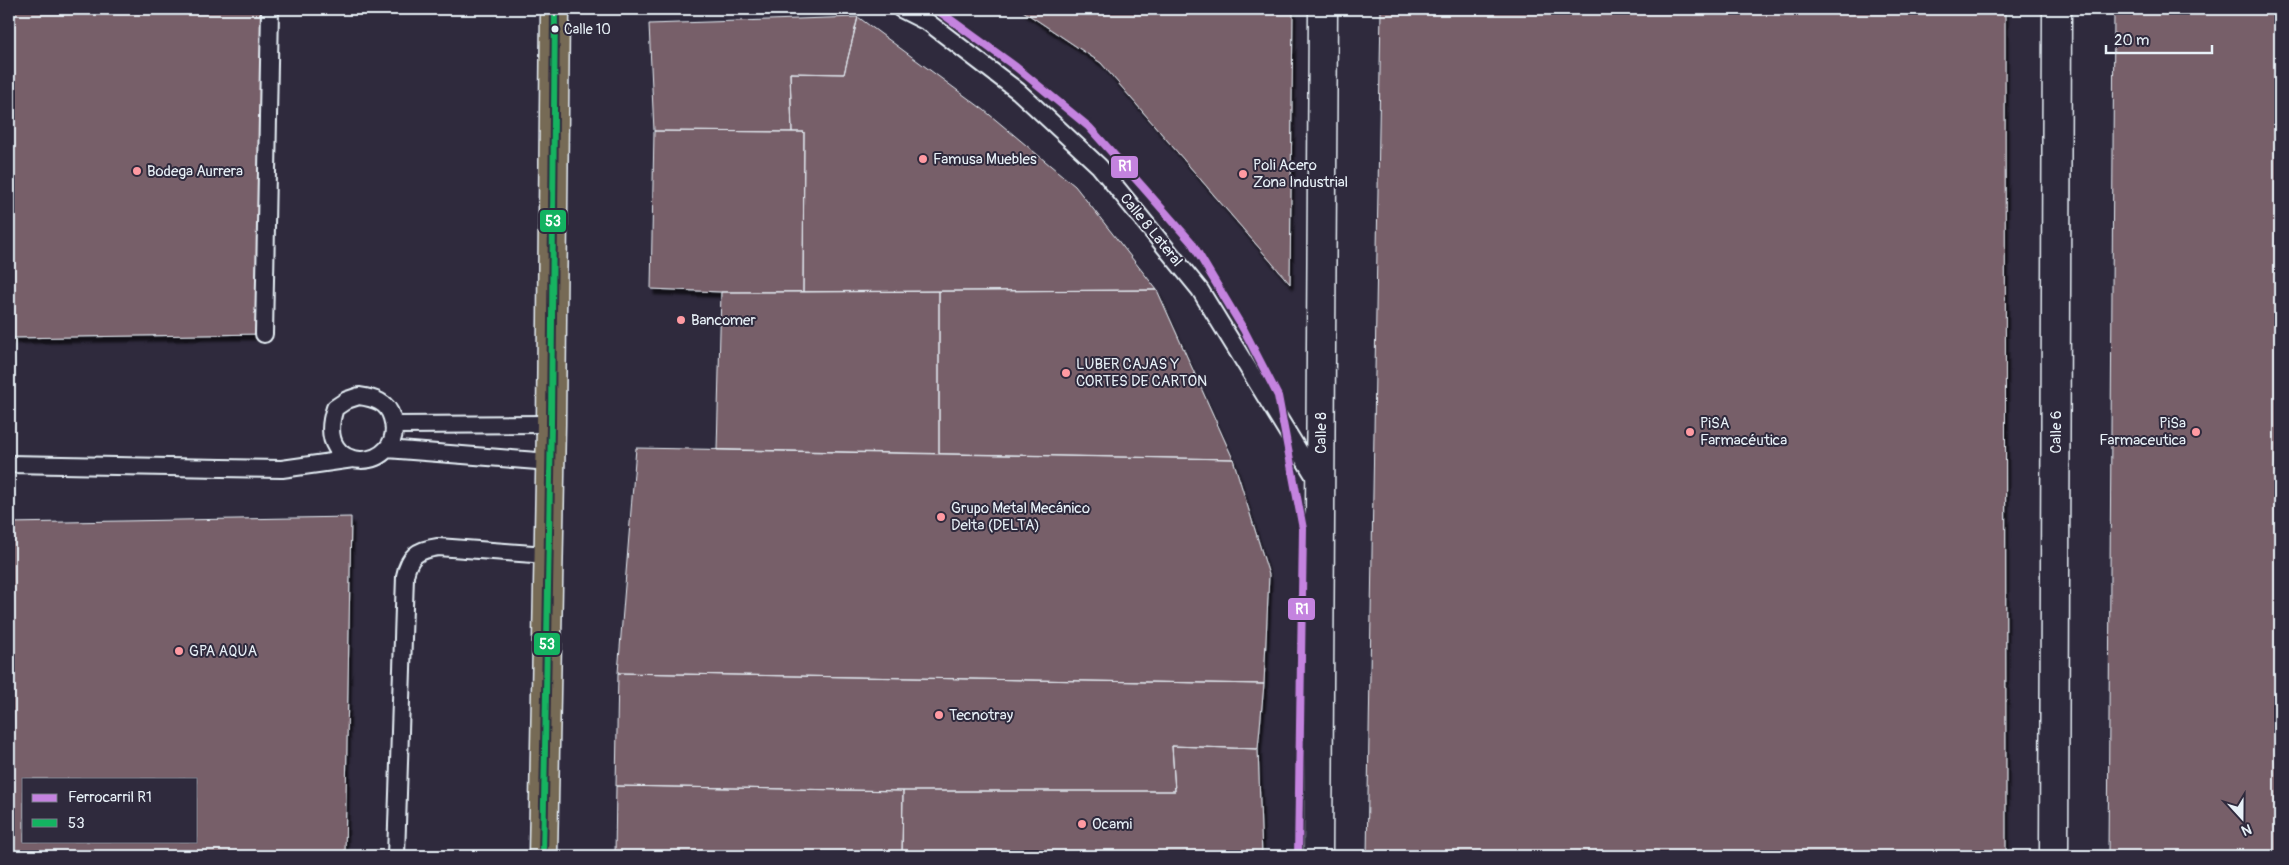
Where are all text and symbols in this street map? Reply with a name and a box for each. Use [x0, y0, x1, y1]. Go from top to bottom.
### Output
place label: Calle 10 [564, 21, 611, 38]
scale bar [2106, 22, 2213, 54]
marker: Calle 10 [550, 24, 560, 34]
text: 20 m [2114, 31, 2149, 50]
place label: Famusa Muebles [933, 150, 1037, 169]
marker: Famusa Muebles [917, 153, 929, 165]
line badge: R1 [1110, 155, 1139, 179]
place label: Poli Acero Zona Industrial [1253, 156, 1348, 192]
text: R1 [1118, 158, 1132, 175]
place label: Bodega Aurrera [147, 162, 243, 181]
marker: Bodega Aurrera [131, 165, 143, 177]
marker: Poli Acero Zona Industrial [1237, 168, 1249, 180]
street label: Calle 8 Lateral [1116, 189, 1186, 271]
line badge: 53 [539, 209, 567, 233]
text: 53 [545, 213, 561, 230]
place label: Bancomer [691, 311, 756, 330]
marker: Bancomer [675, 314, 687, 326]
place label: LUBER CAJAS Y CORTES DE CARTON [1076, 355, 1207, 391]
marker: LUBER CAJAS Y CORTES DE CARTON [1060, 367, 1072, 379]
street label: Calle 6 [2047, 411, 2066, 453]
street label: Calle 8 [1312, 412, 1331, 454]
place label: PiSA Farmacéutica [1700, 414, 1787, 450]
place label: PiSa Farmaceutica [2099, 414, 2186, 450]
marker: PiSA Farmacéutica [1684, 426, 1696, 438]
marker: PiSa Farmaceutica [2190, 426, 2202, 438]
place label: Grupo Metal Mecánico Delta (DELTA) [951, 499, 1090, 535]
marker: Grupo Metal Mecánico Delta (DELTA) [935, 511, 947, 523]
line badge: R1 [1287, 597, 1316, 621]
text: R1 [1295, 601, 1309, 618]
line badge: 53 [533, 632, 561, 656]
text: 53 [539, 636, 555, 653]
place label: GPA AQUA [189, 642, 257, 661]
marker: GPA AQUA [173, 645, 185, 657]
place label: Tecnotray [949, 706, 1014, 725]
marker: Tecnotray [933, 709, 945, 721]
legend [22, 778, 198, 842]
text: Ferrocarril R1 [68, 788, 152, 807]
north arrow [2216, 792, 2266, 842]
text: 53 [68, 814, 85, 833]
place label: Ocami [1092, 815, 1132, 834]
marker: Ocami [1076, 818, 1088, 830]
text: N [2239, 820, 2254, 839]

